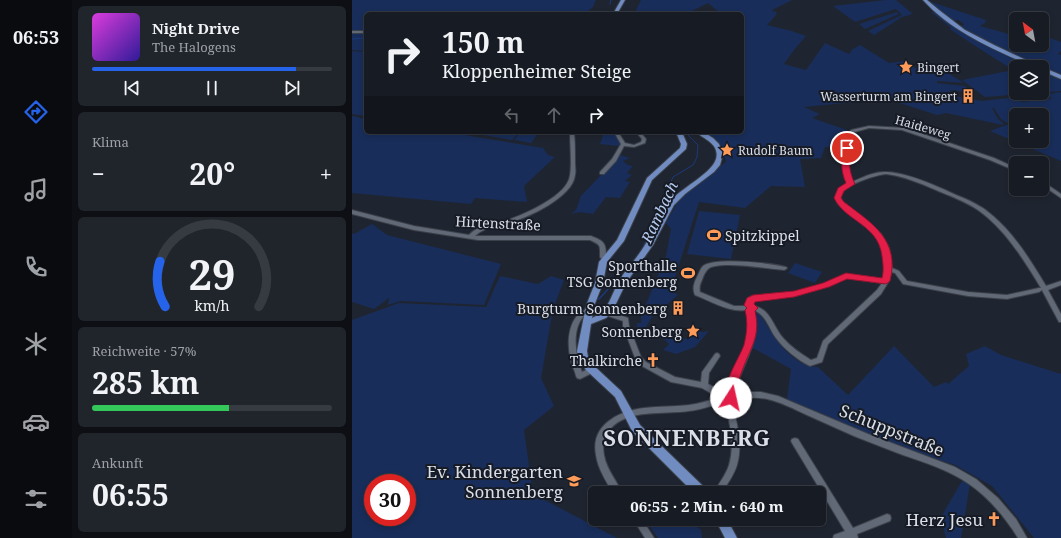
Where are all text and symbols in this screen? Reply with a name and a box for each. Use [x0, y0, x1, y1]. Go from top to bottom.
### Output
north arrow [1009, 12, 1049, 52]
map controls [1009, 12, 1049, 196]
text: Night Drive [152, 18, 240, 38]
text: 150 m [442, 23, 524, 61]
text: 06:53 [13, 25, 59, 49]
icon: right [376, 28, 428, 80]
text: The Halogens [152, 38, 236, 56]
text: Kloppenheimer Steige [442, 59, 631, 83]
place icon: Bingert [898, 59, 914, 75]
place label: Bingert [917, 59, 959, 76]
button: layers [1009, 60, 1049, 100]
icon: previous [121, 77, 143, 99]
icon: pause [201, 77, 223, 99]
icon: next [281, 77, 303, 99]
place label: Wasserturm am Bingert [820, 88, 957, 105]
building icon: Wasserturm am Bingert [960, 88, 976, 104]
icon: directions [22, 98, 50, 126]
icon: left [501, 104, 523, 126]
icon: ahead [543, 104, 565, 126]
icon: right [585, 104, 607, 126]
button: + [1009, 108, 1049, 148]
street label: Haideweg [893, 111, 953, 143]
pin [830, 131, 864, 165]
text: Klima [92, 133, 129, 151]
icon: arrive [836, 137, 858, 159]
place icon: Rudolf Baum [719, 142, 735, 158]
place label: Rudolf Baum [738, 142, 813, 159]
text: 20° [189, 153, 235, 194]
button: − [1009, 156, 1049, 196]
text: − [92, 158, 105, 188]
text: + [320, 158, 332, 188]
icon: music [22, 176, 50, 204]
water label: Rambach [636, 178, 682, 247]
street label: Hirtenstraße [455, 211, 541, 235]
place label: Spitzkippel [725, 226, 800, 245]
sports icon: Spitzkippel [706, 227, 722, 243]
text: 29 [188, 246, 236, 302]
icon: phone [22, 253, 50, 281]
place label: Sporthalle TSG Sonnenberg [567, 256, 677, 291]
sports icon: Sporthalle TSG Sonnenberg [680, 265, 696, 281]
text: km/h [194, 296, 230, 315]
place label: Burgturm Sonnenberg [517, 299, 667, 318]
building icon: Burgturm Sonnenberg [670, 300, 686, 316]
place label: Sonnenberg [602, 322, 682, 341]
place icon: Sonnenberg [685, 323, 701, 339]
icon: climate [22, 330, 50, 358]
text: Reichweite · 57% [92, 342, 196, 360]
place label: Thalkirche [570, 351, 642, 370]
church icon: Thalkirche [645, 352, 661, 368]
text: 285 km [92, 362, 199, 403]
position arrow [710, 377, 752, 419]
street label: Schuppstraße [836, 399, 948, 461]
icon: car [22, 408, 50, 436]
district label: SONNENBERG [603, 422, 771, 452]
text: Ankunft [92, 454, 143, 472]
place label: Ev. Kindergarten Sonnenberg [426, 460, 563, 503]
school or university icon: Ev. Kindergarten Sonnenberg [566, 473, 582, 489]
text: 06:55 [92, 474, 169, 515]
speed limit sign: 30 [364, 474, 416, 526]
icon: filters [22, 485, 50, 513]
text: 06:55 · 2 Min. · 640 m [630, 496, 784, 516]
place label: Herz Jesu [906, 508, 983, 531]
church icon: Herz Jesu [986, 511, 1002, 527]

